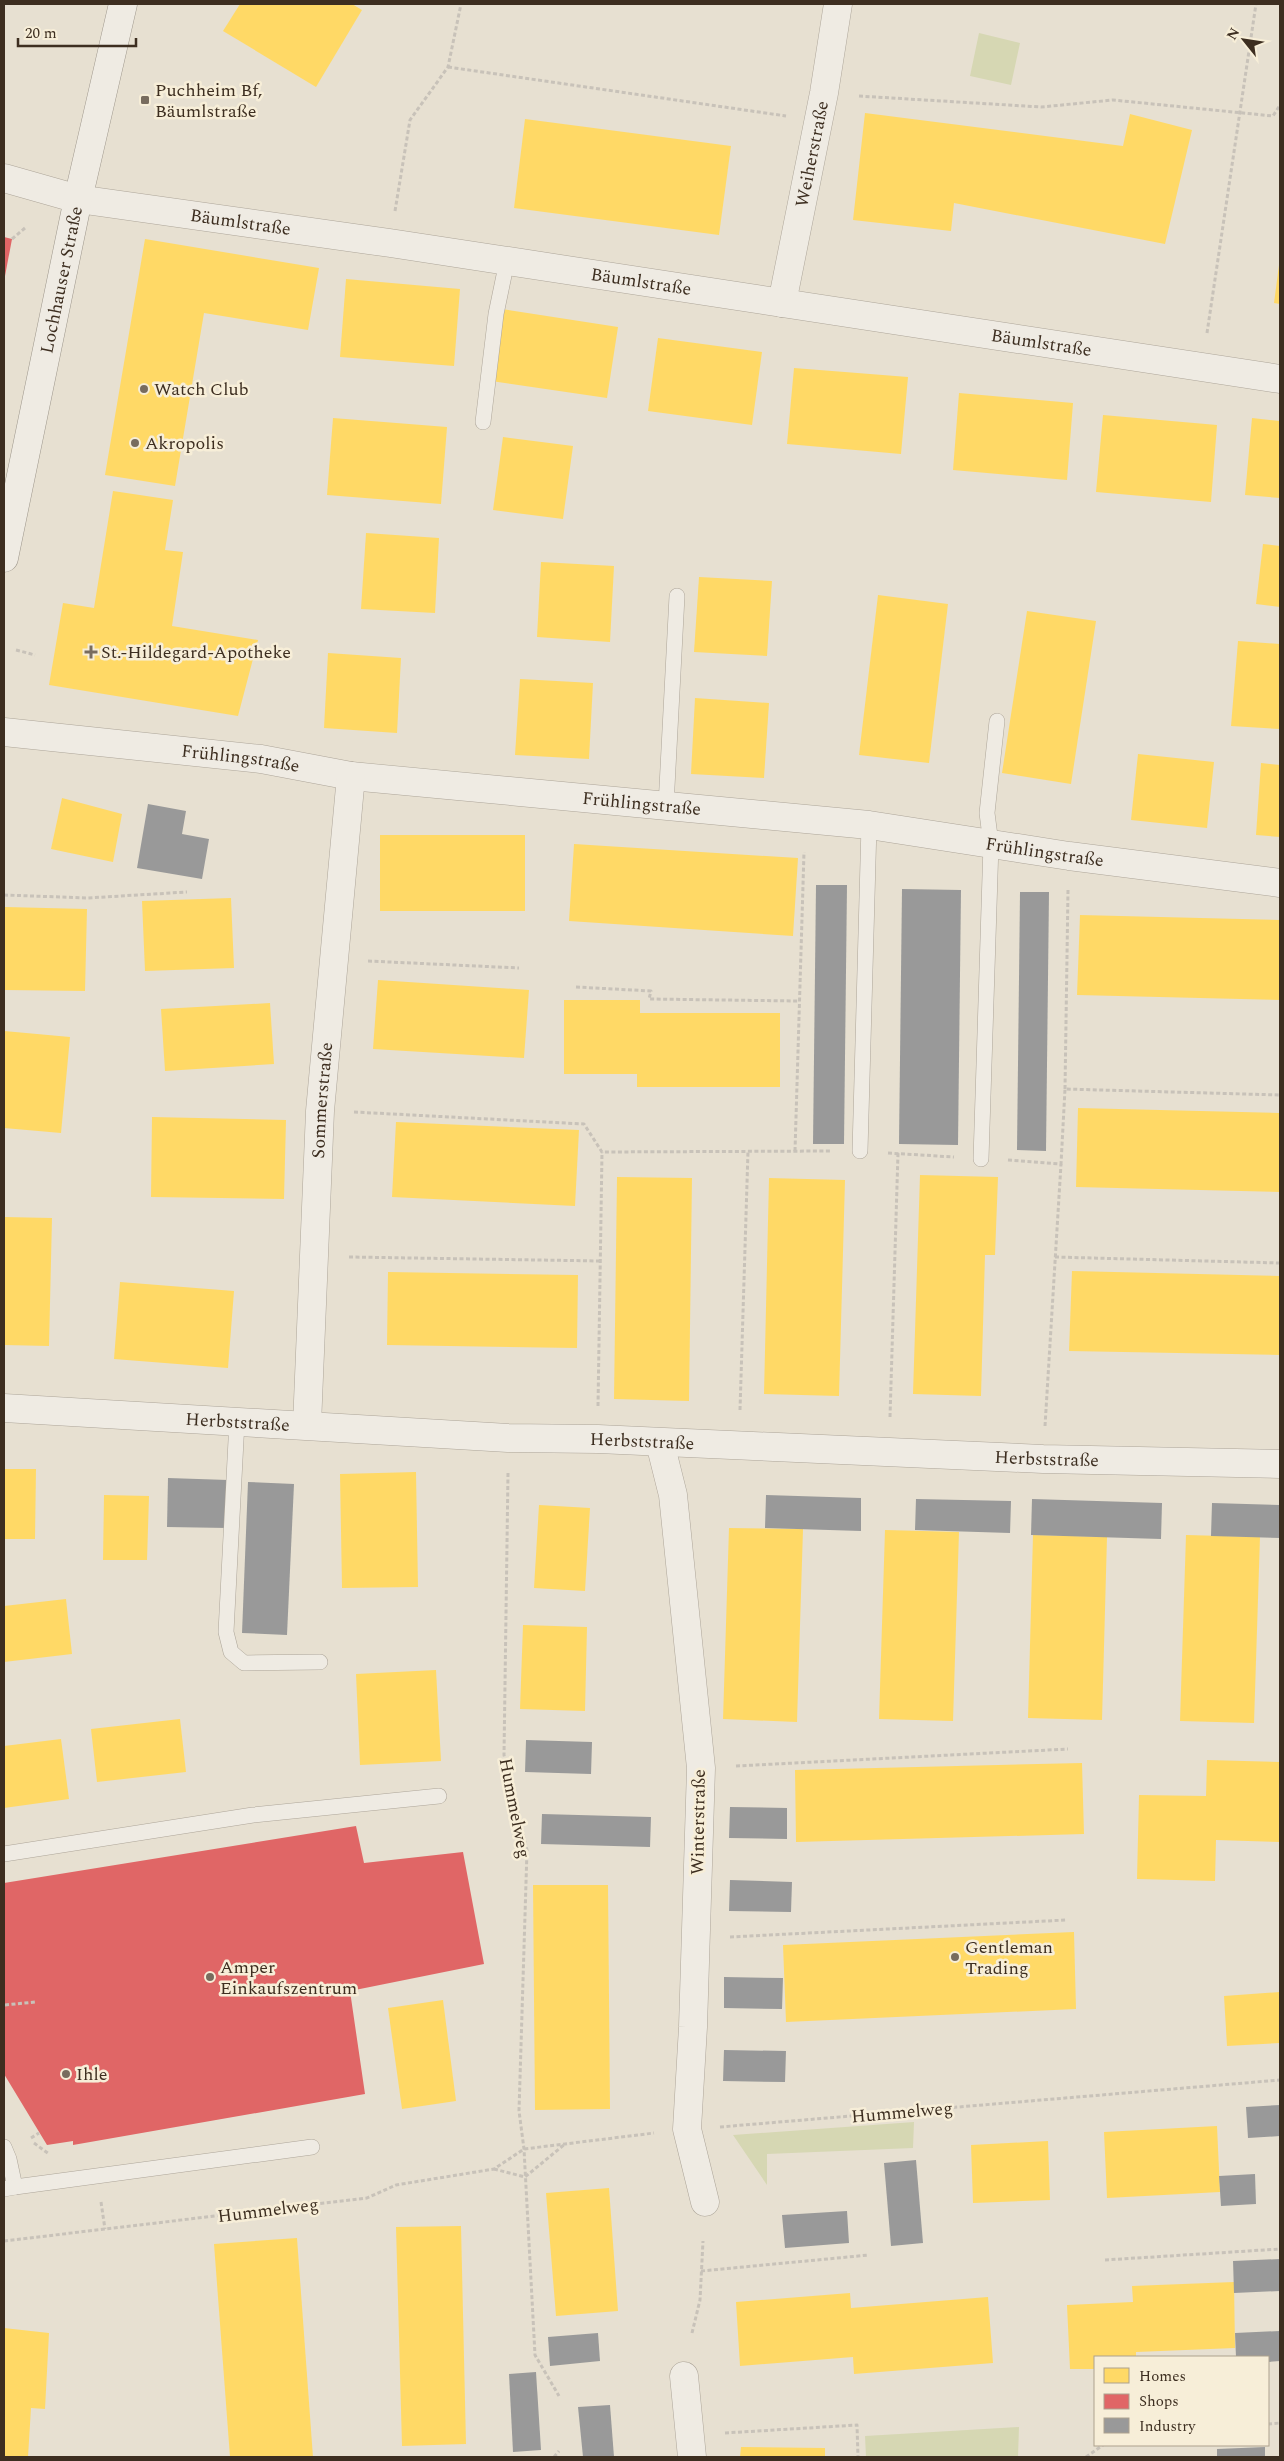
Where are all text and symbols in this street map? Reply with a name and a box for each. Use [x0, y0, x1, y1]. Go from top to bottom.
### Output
scale bar [18, 15, 135, 47]
north arrow [1219, 15, 1269, 65]
text: 20 m [25, 22, 57, 45]
text: N [1221, 24, 1245, 44]
place label: Puchheim Bf, Bäumlstraße [155, 77, 262, 125]
marker: Puchheim Bf, Bäumlstraße [139, 94, 151, 106]
street label: Weiherstraße [788, 98, 836, 210]
street label: Bäumlstraße [188, 202, 293, 243]
street label: Lochhauser Straße [33, 204, 90, 356]
street label: Bäumlstraße [589, 261, 693, 303]
street label: Bäumlstraße [989, 322, 1094, 364]
place label: Watch Club [154, 376, 249, 403]
marker: Watch Club [138, 383, 150, 395]
place label: Akropolis [145, 430, 224, 457]
marker: Akropolis [129, 437, 141, 449]
place label: St.-Hildegard-Apotheke [101, 639, 291, 666]
marker: St.-Hildegard-Apotheke [85, 646, 97, 658]
street label: Frühlingstraße [180, 738, 302, 780]
street label: Frühlingstraße [581, 785, 702, 823]
street label: Frühlingstraße [984, 830, 1105, 874]
street label: Sommerstraße [305, 1041, 340, 1159]
street label: Herbststraße [185, 1406, 290, 1439]
street label: Herbststraße [590, 1426, 695, 1457]
street label: Herbststraße [994, 1444, 1099, 1474]
street label: Hummelweg [492, 1756, 537, 1861]
street label: Winterstraße [684, 1769, 713, 1875]
place label: Gentleman Trading [965, 1934, 1053, 1982]
marker: Gentleman Trading [949, 1951, 961, 1963]
place label: Amper Einkaufszentrum [220, 1954, 357, 2002]
marker: Amper Einkaufszentrum [204, 1971, 216, 1983]
place label: Ihle [76, 2061, 108, 2088]
marker: Ihle [60, 2068, 72, 2080]
street label: Hummelweg [850, 2095, 954, 2130]
street label: Hummelweg [216, 2191, 320, 2230]
legend [1094, 2356, 1269, 2446]
text: Homes [1139, 2365, 1186, 2388]
text: Shops [1139, 2390, 1179, 2413]
text: Industry [1139, 2415, 1196, 2438]

